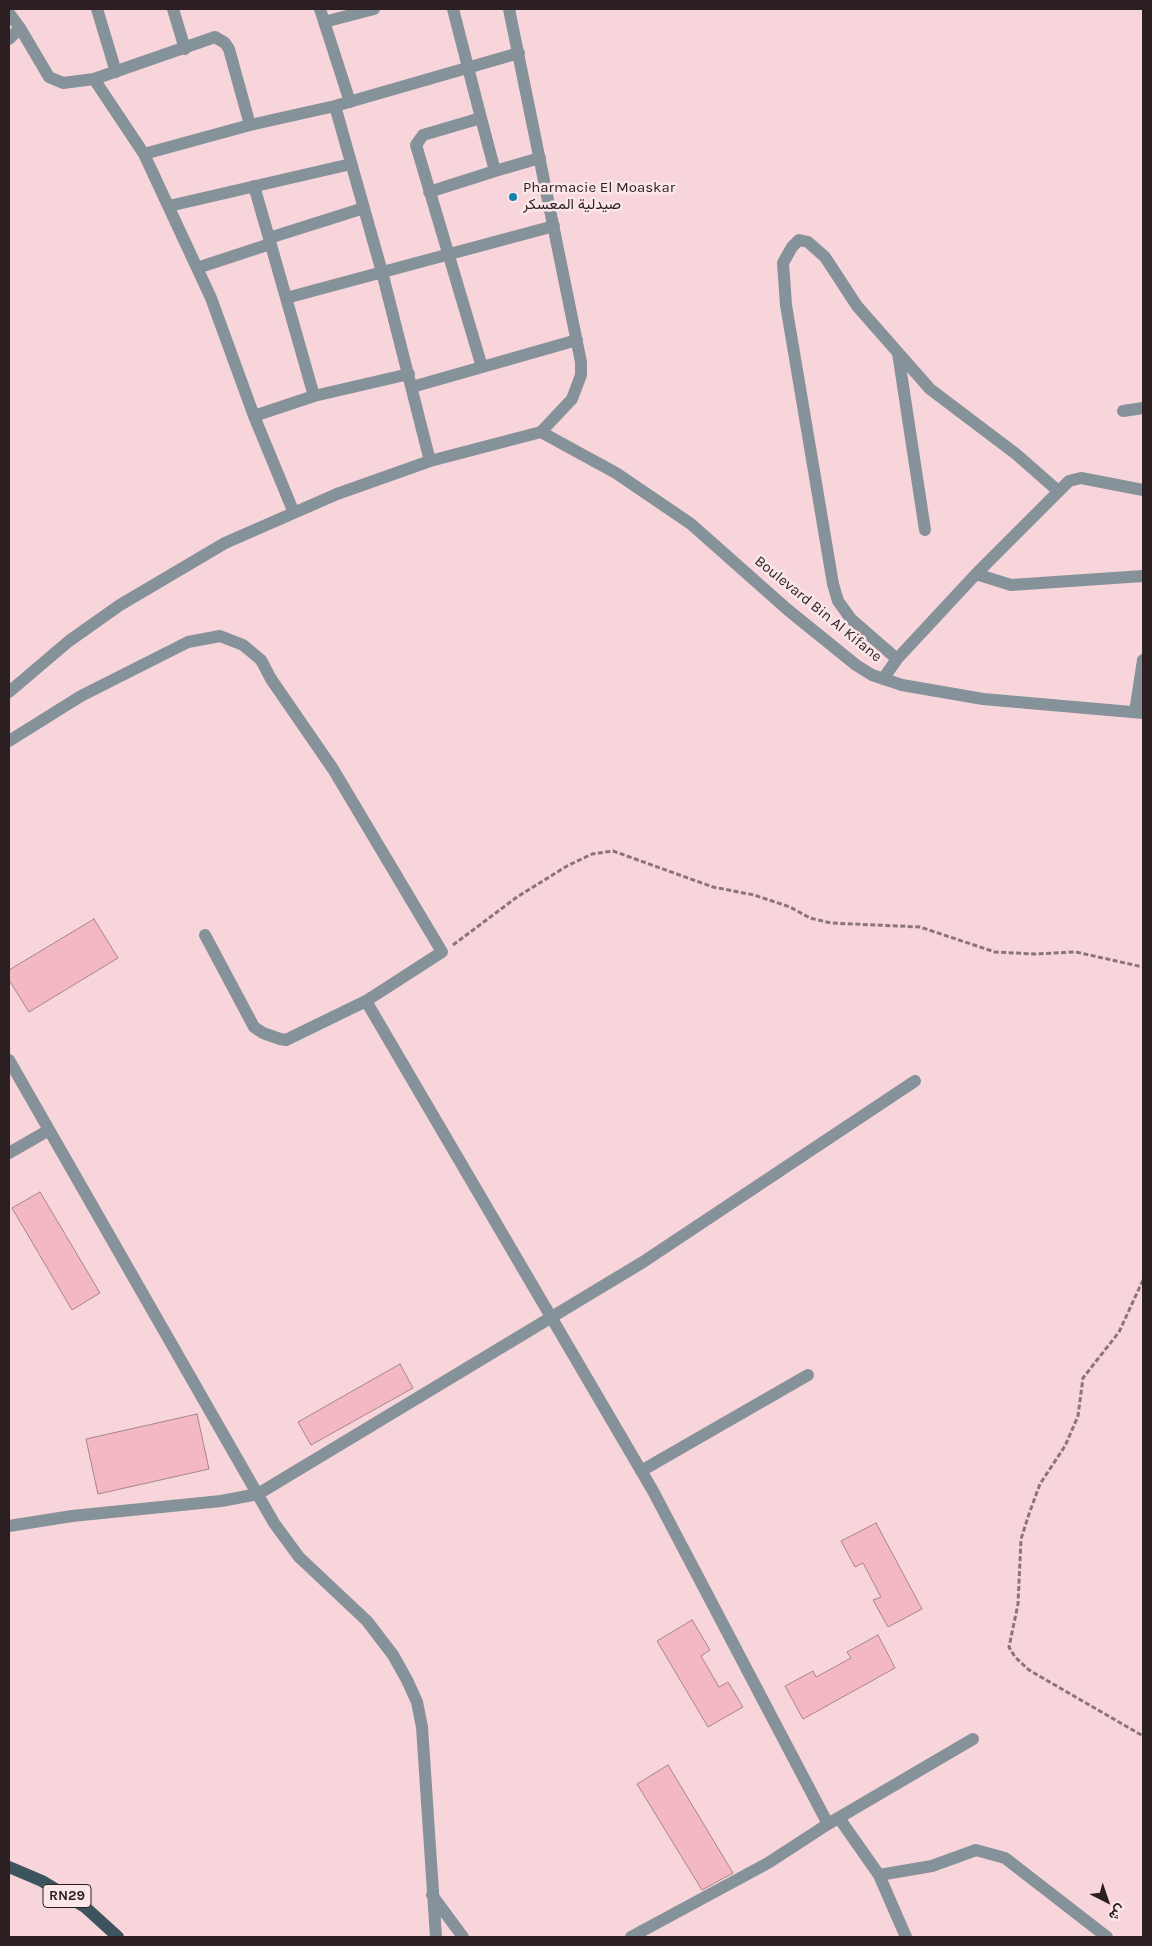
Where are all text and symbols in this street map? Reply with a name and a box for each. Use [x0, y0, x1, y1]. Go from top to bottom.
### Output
place label: Pharmacie El Moaskar صيدلية المعسكر [523, 179, 675, 214]
marker: Pharmacie El Moaskar صيدلية المعسكر [507, 191, 519, 203]
street label: Boulevard Bin Al Kifane [751, 552, 885, 666]
north arrow [1082, 1876, 1132, 1926]
road number: RN29 [43, 1884, 91, 1908]
text: ش [1105, 1901, 1129, 1925]

